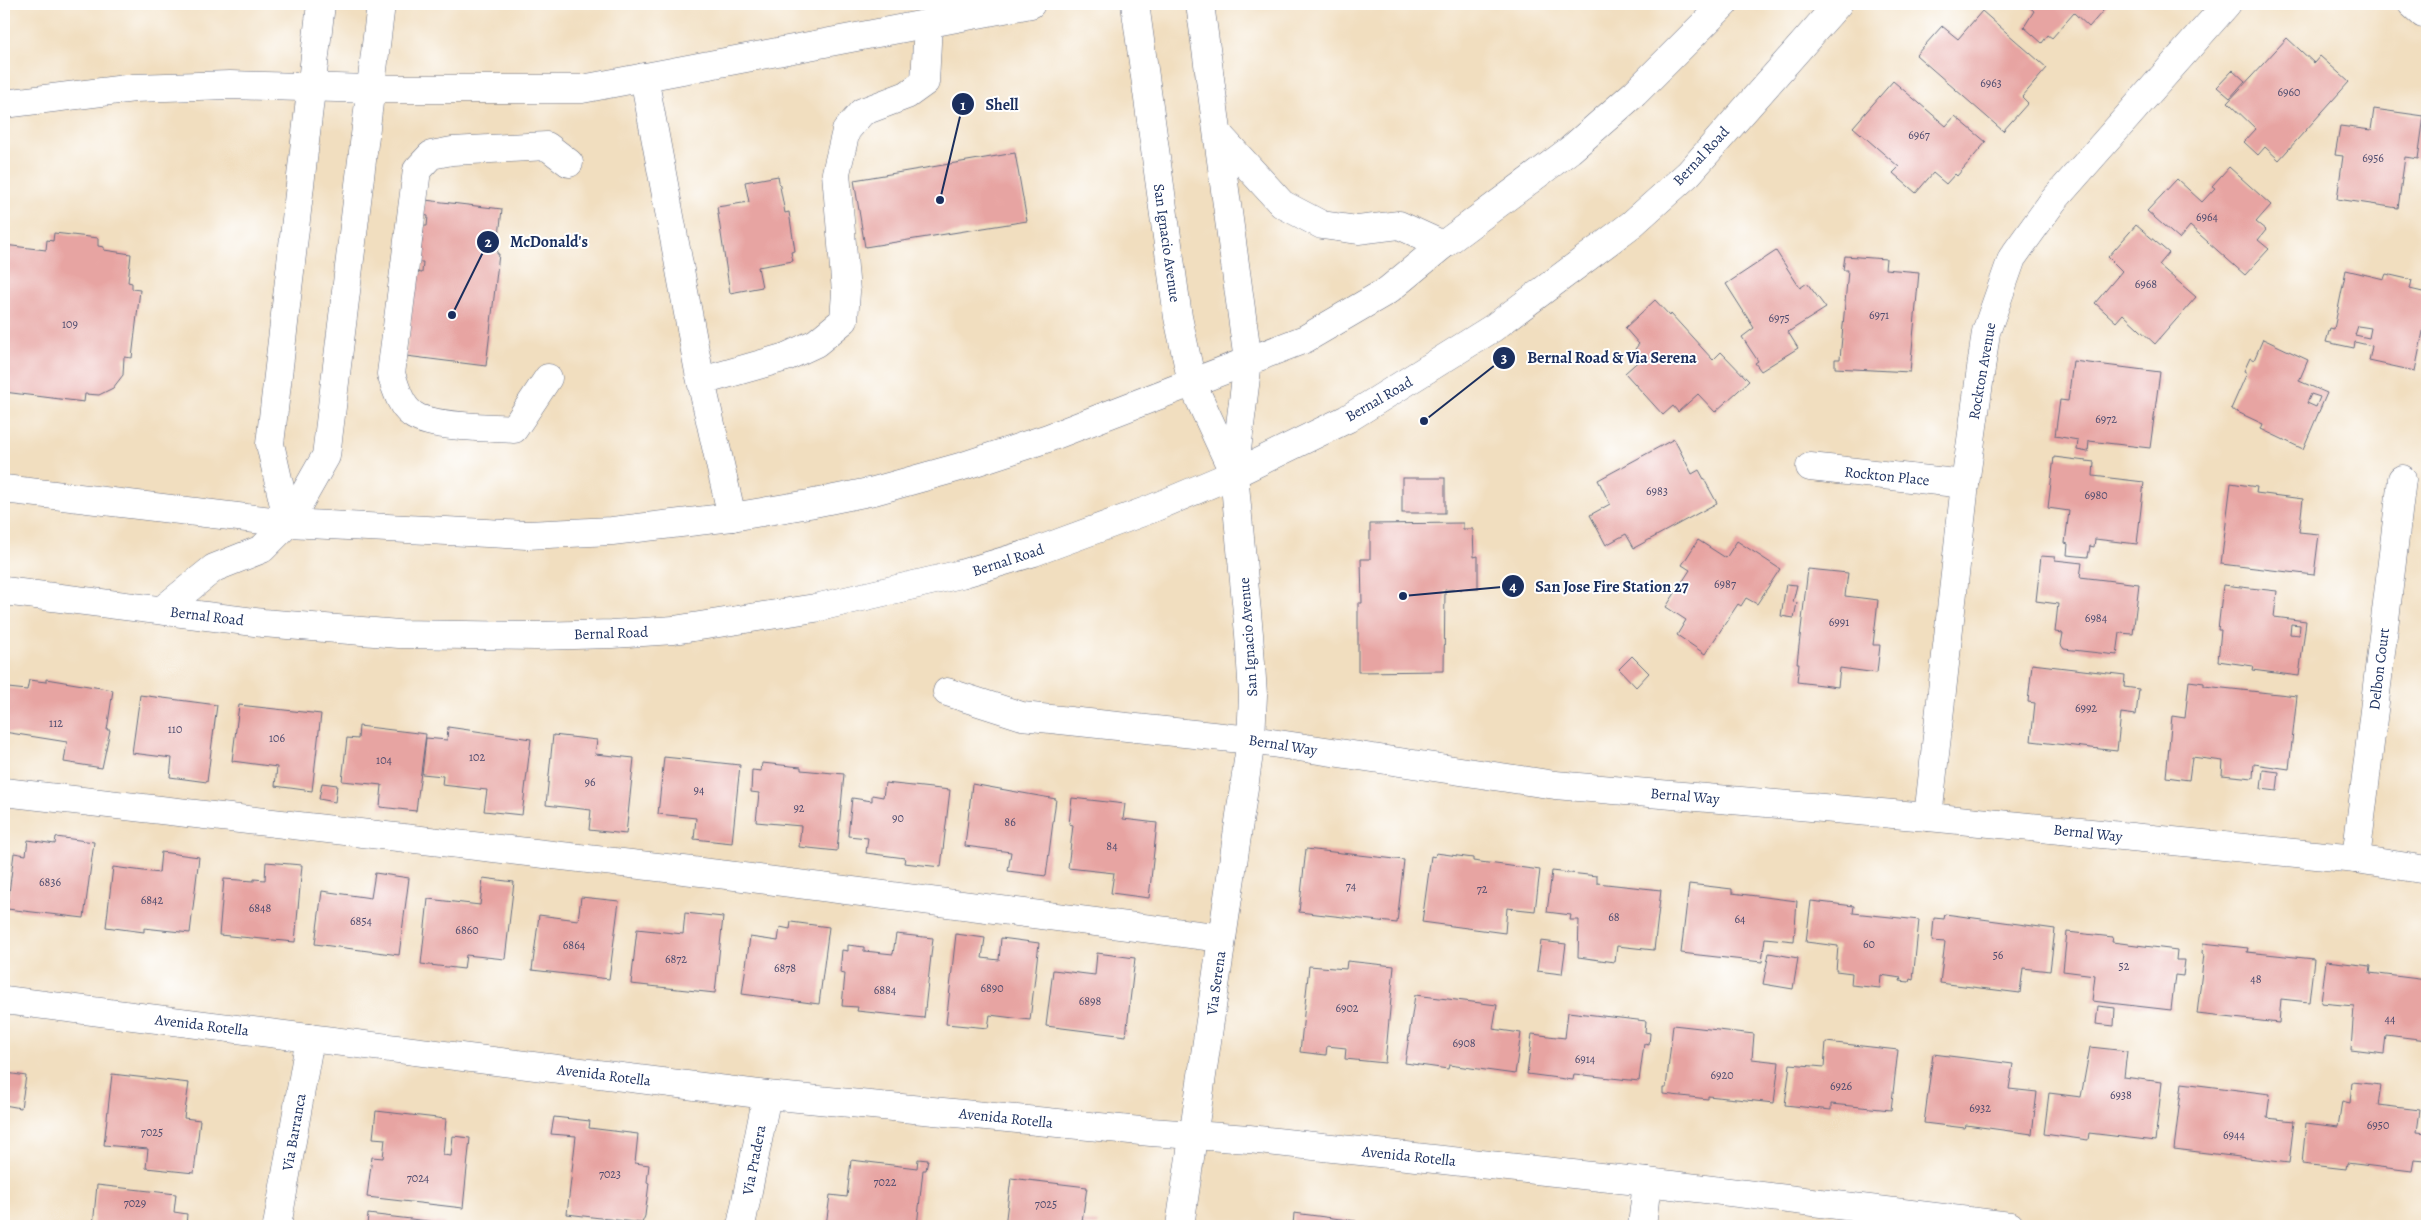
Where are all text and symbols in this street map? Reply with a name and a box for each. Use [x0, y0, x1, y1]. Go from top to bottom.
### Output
house number: 6963 [1980, 75, 2002, 91]
house number: 6960 [2278, 84, 2300, 100]
callout: Shell [951, 89, 1029, 120]
text: Shell [986, 94, 1019, 116]
text: 1 [960, 95, 966, 115]
street label: Bernal Road [1668, 121, 1734, 190]
house number: 6967 [1908, 127, 1931, 143]
house number: 6956 [2362, 150, 2384, 166]
street label: San Ignacio Avenue [1149, 183, 1185, 304]
house number: 6964 [2196, 209, 2219, 225]
callout: McDonald's [475, 226, 598, 257]
text: McDonald's [510, 231, 588, 253]
text: 2 [484, 232, 492, 252]
house number: 6968 [2135, 276, 2157, 292]
house number: 6971 [1869, 307, 1889, 323]
house number: 6975 [1768, 310, 1790, 326]
house number: 109 [62, 316, 78, 332]
street label: Rockton Avenue [1964, 321, 2000, 421]
callout: Bernal Road & Via Serena [1492, 342, 1707, 373]
text: Bernal Road & Via Serena [1527, 347, 1697, 369]
text: 3 [1501, 348, 1507, 368]
street label: Bernal Road [1342, 371, 1417, 426]
house number: 6972 [2095, 411, 2117, 427]
street label: Rockton Place [1843, 462, 1931, 490]
house number: 6983 [1646, 483, 1668, 499]
house number: 6980 [2084, 487, 2108, 503]
street label: Bernal Road [970, 539, 1047, 581]
callout: San Jose Fire Station 27 [1500, 571, 1699, 602]
street label: San Ignacio Avenue [1234, 576, 1262, 697]
text: 4 [1509, 576, 1517, 596]
text: San Jose Fire Station 27 [1535, 576, 1689, 598]
house number: 6987 [1714, 576, 1737, 592]
street label: Bernal Road [169, 602, 246, 631]
house number: 6984 [2085, 610, 2108, 626]
house number: 6991 [1829, 614, 1849, 630]
street label: Bernal Road [574, 622, 649, 644]
street label: Delbon Court [2364, 627, 2394, 711]
house number: 6992 [2075, 700, 2097, 716]
house number: 112 [49, 715, 63, 731]
house number: 110 [168, 721, 182, 737]
house number: 106 [269, 730, 285, 746]
street label: Bernal Way [1247, 730, 1319, 760]
house number: 102 [469, 749, 485, 765]
house number: 104 [376, 752, 393, 768]
house number: 96 [584, 774, 596, 790]
house number: 94 [694, 782, 705, 798]
street label: Bernal Way [1650, 783, 1721, 809]
house number: 92 [793, 800, 805, 816]
house number: 90 [892, 810, 904, 826]
house number: 86 [1004, 814, 1016, 830]
street label: Bernal Way [2052, 819, 2124, 847]
house number: 84 [1106, 838, 1118, 854]
house number: 6836 [39, 874, 61, 890]
house number: 74 [1346, 878, 1357, 894]
house number: 72 [1477, 881, 1488, 897]
house number: 6842 [141, 892, 164, 908]
house number: 6848 [249, 900, 271, 916]
house number: 68 [1608, 909, 1620, 925]
house number: 64 [1735, 911, 1746, 927]
house number: 6854 [350, 913, 373, 929]
house number: 6860 [455, 922, 479, 938]
house number: 60 [1863, 936, 1875, 952]
house number: 6864 [563, 937, 586, 953]
house number: 56 [1993, 947, 2004, 963]
street label: Via Serena [1201, 950, 1230, 1017]
house number: 6872 [665, 951, 687, 967]
house number: 52 [2119, 958, 2130, 974]
house number: 6878 [774, 960, 796, 976]
house number: 48 [2250, 971, 2262, 987]
house number: 6890 [980, 980, 1004, 996]
house number: 6884 [874, 982, 897, 998]
house number: 6898 [1079, 993, 1101, 1009]
house number: 6902 [1335, 1000, 1359, 1016]
street label: Avenida Rotella [153, 1009, 250, 1041]
house number: 44 [2385, 1011, 2396, 1027]
house number: 6908 [1452, 1035, 1476, 1051]
house number: 6914 [1575, 1051, 1596, 1067]
street label: Avenida Rotella [555, 1059, 652, 1091]
house number: 6920 [1710, 1067, 1734, 1083]
house number: 6926 [1830, 1078, 1853, 1094]
house number: 6938 [2110, 1087, 2132, 1103]
street label: Via Barranca [277, 1092, 311, 1173]
house number: 6932 [1969, 1100, 1991, 1116]
street label: Avenida Rotella [957, 1103, 1054, 1133]
house number: 6950 [2367, 1117, 2389, 1133]
street label: Via Pradera [737, 1123, 771, 1198]
house number: 7025 [141, 1124, 163, 1140]
house number: 6944 [2223, 1127, 2245, 1143]
street label: Avenida Rotella [1360, 1141, 1457, 1171]
house number: 7023 [599, 1166, 621, 1182]
house number: 7024 [407, 1170, 430, 1186]
house number: 7022 [874, 1174, 897, 1190]
house number: 7029 [124, 1195, 146, 1211]
house number: 7025 [1035, 1196, 1057, 1212]

